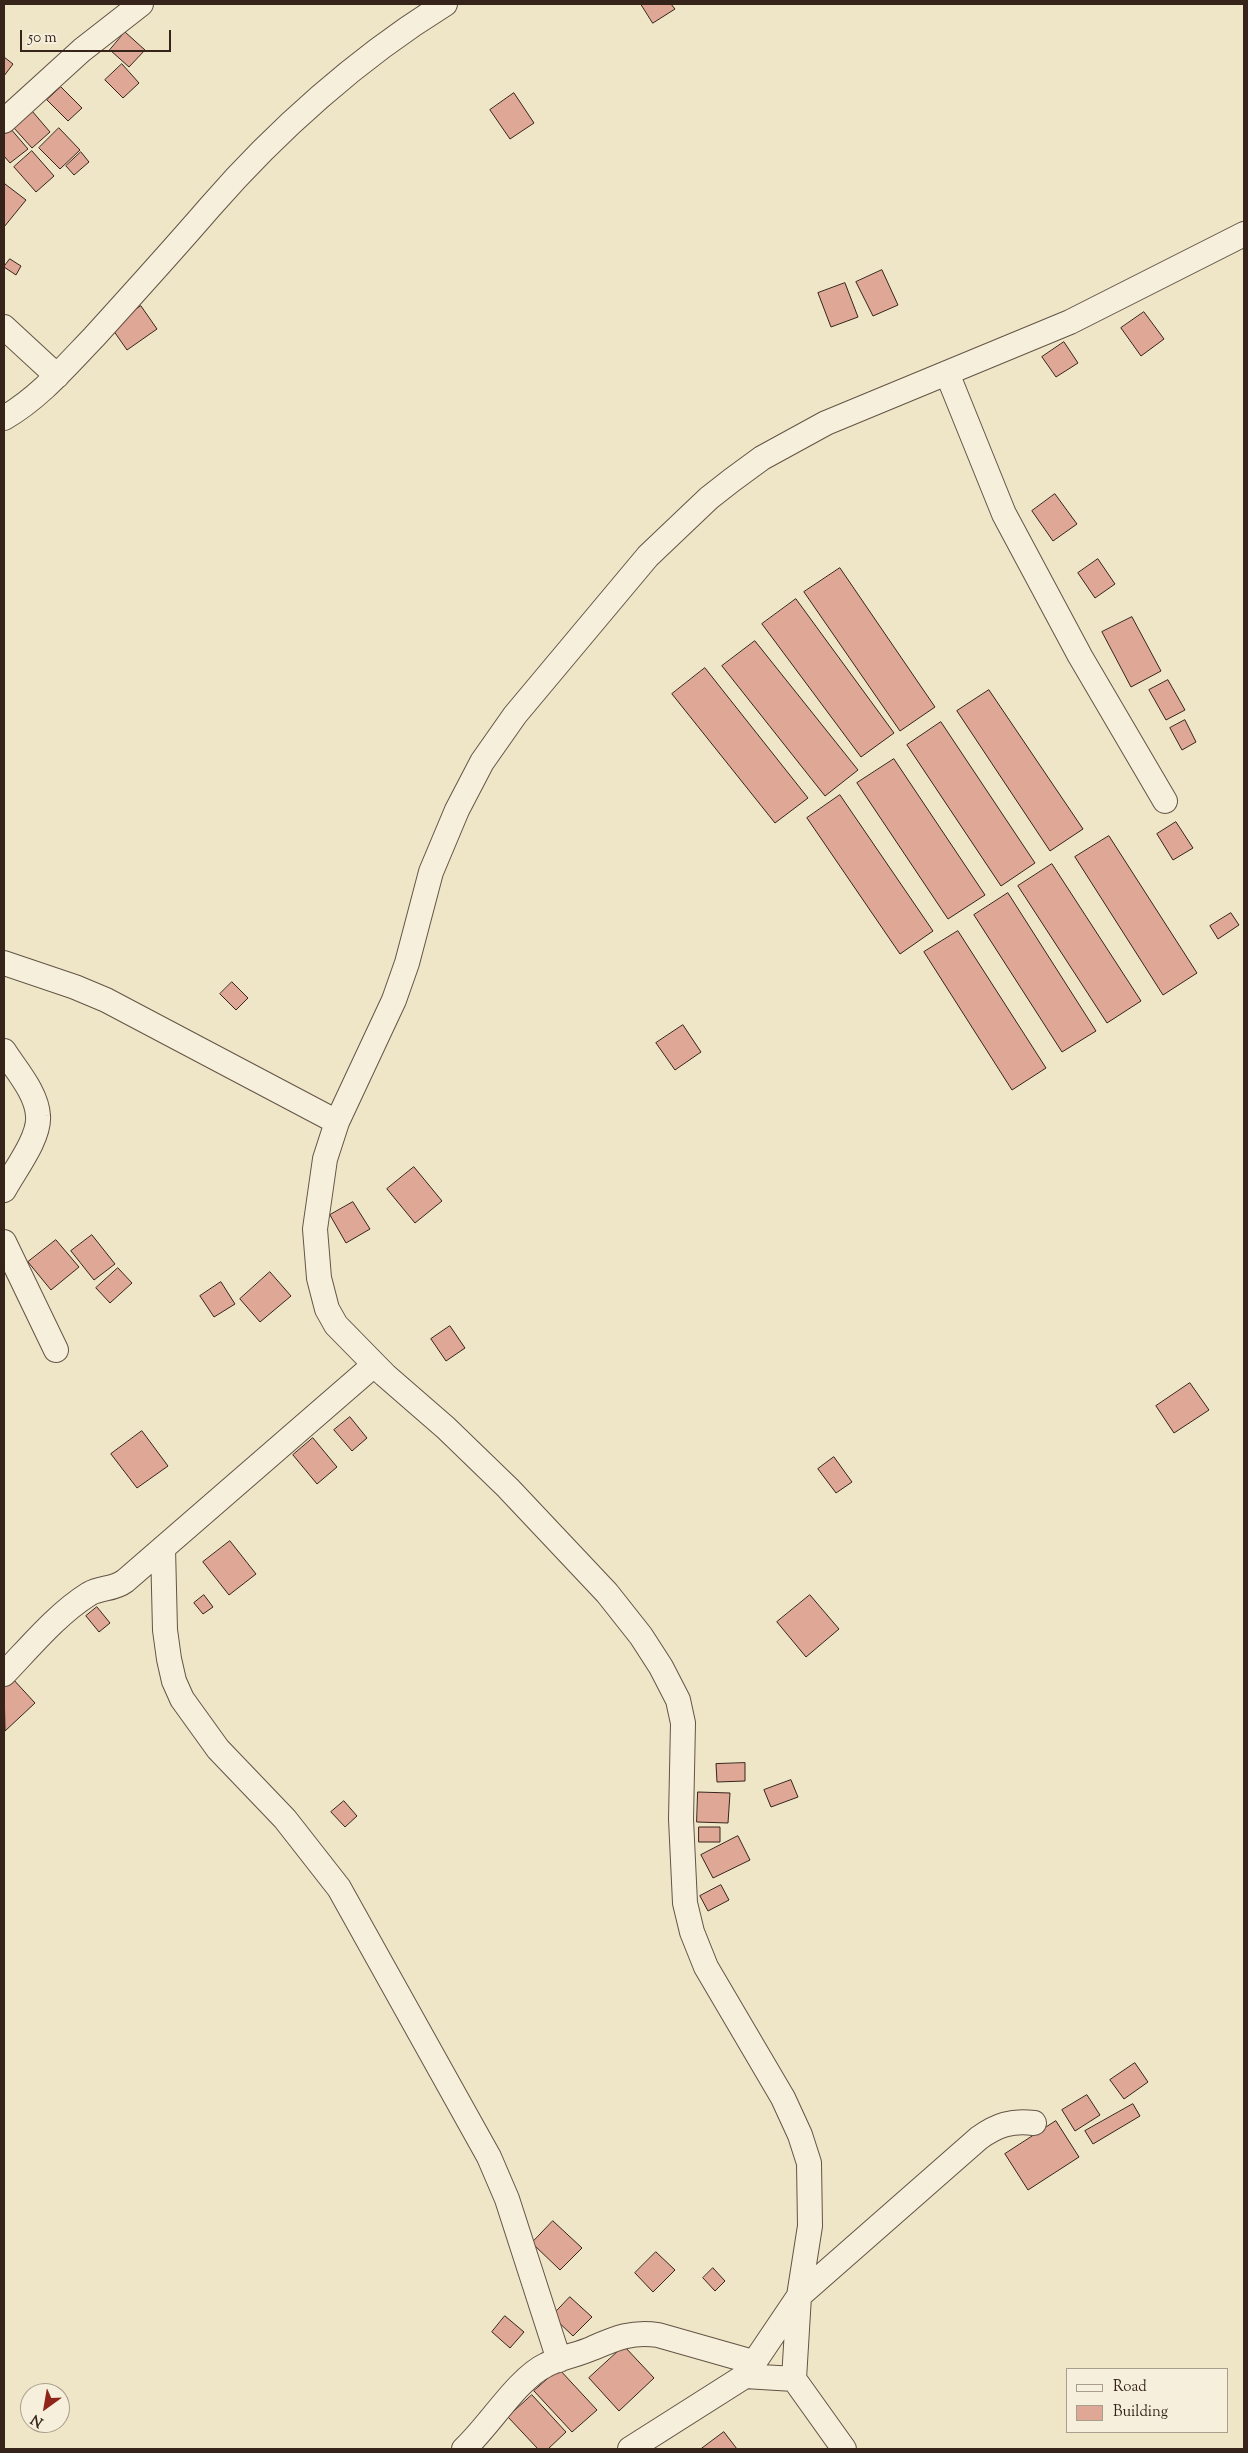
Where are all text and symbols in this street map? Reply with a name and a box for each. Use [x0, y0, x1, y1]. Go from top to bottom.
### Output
scale bar [22, 20, 174, 52]
text: 50 m [28, 28, 57, 49]
legend [1066, 2368, 1228, 2433]
text: Road [1113, 2377, 1147, 2398]
north arrow [20, 2383, 70, 2433]
text: Building [1113, 2402, 1168, 2423]
text: N [28, 2408, 48, 2431]

